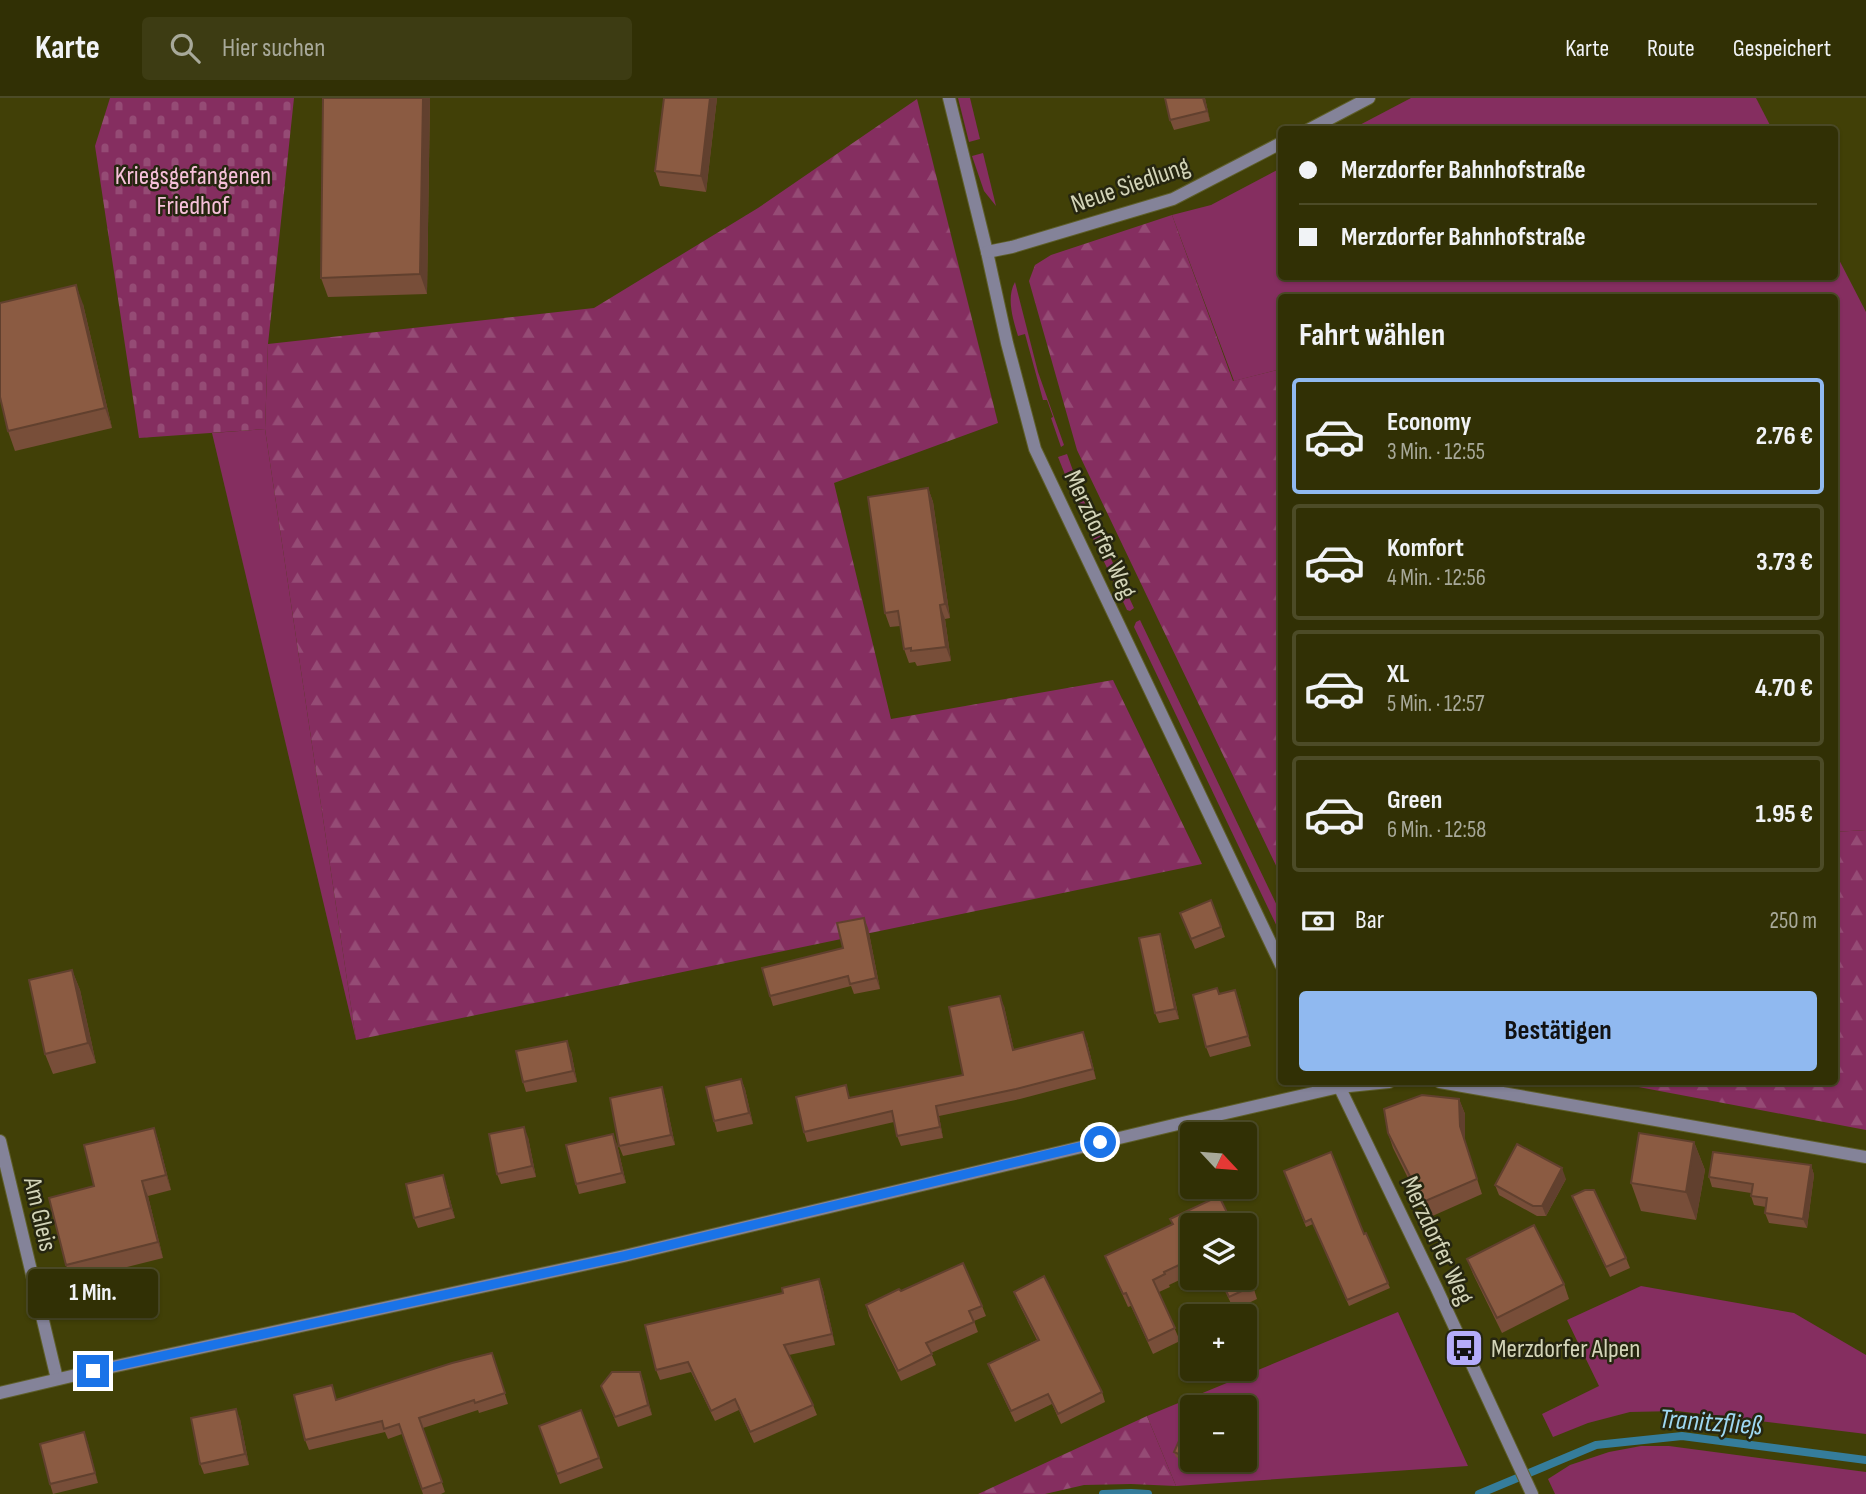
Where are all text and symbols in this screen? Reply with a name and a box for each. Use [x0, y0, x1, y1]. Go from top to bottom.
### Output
search box [142, 17, 632, 80]
text: Karte [35, 28, 100, 68]
icon: search [166, 29, 204, 67]
text: Hier suchen [222, 33, 325, 64]
text: Karte [1565, 34, 1609, 63]
text: Route [1647, 34, 1695, 63]
text: Gespeichert [1733, 34, 1831, 63]
street label: Neue Siedlung [1067, 151, 1194, 220]
text: Merzdorfer Bahnhofstraße [1341, 155, 1585, 186]
park label: Kriegsgefangenen Friedhof [115, 161, 271, 222]
text: Merzdorfer Bahnhofstraße [1341, 222, 1585, 253]
text: Fahrt wählen [1299, 316, 1445, 355]
icon: car [1303, 405, 1366, 468]
text: Economy [1387, 407, 1471, 438]
text: 2.76 € [1756, 421, 1813, 452]
text: 3 Min. · 12:55 [1387, 438, 1485, 466]
street label: Merzdorfer Weg [1056, 466, 1143, 604]
icon: car [1303, 531, 1366, 594]
text: Komfort [1387, 533, 1464, 564]
text: 3.73 € [1756, 547, 1813, 578]
text: 4 Min. · 12:56 [1387, 564, 1486, 592]
icon: car [1303, 657, 1366, 720]
text: XL [1387, 659, 1409, 690]
text: 4.70 € [1755, 673, 1813, 704]
text: 5 Min. · 12:57 [1387, 690, 1484, 718]
icon: car [1303, 783, 1366, 846]
text: Green [1387, 785, 1442, 816]
text: 1.95 € [1756, 799, 1813, 830]
text: 6 Min. · 12:58 [1387, 816, 1486, 844]
icon: cash [1299, 902, 1337, 940]
text: Bar [1355, 905, 1384, 936]
text: 250 m [1770, 907, 1817, 935]
button: Bestätigen [1299, 991, 1817, 1071]
north arrow [1180, 1122, 1256, 1199]
map controls [1180, 1122, 1257, 1472]
route start [1084, 1126, 1116, 1158]
street label: Merzdorfer Weg [1393, 1172, 1480, 1310]
street label: Am Gleis [16, 1173, 63, 1254]
button: layers [1180, 1213, 1257, 1290]
callout: 1 Min. [28, 1270, 158, 1318]
text: 1 Min. [69, 1279, 117, 1307]
button: + [1180, 1304, 1257, 1381]
bus stop icon: Merzdorfer Alpen [1443, 1327, 1485, 1369]
place label: Merzdorfer Alpen [1491, 1334, 1640, 1365]
route end [77, 1355, 109, 1387]
button: − [1180, 1395, 1257, 1472]
water label: Tranitzfließ [1658, 1402, 1763, 1443]

